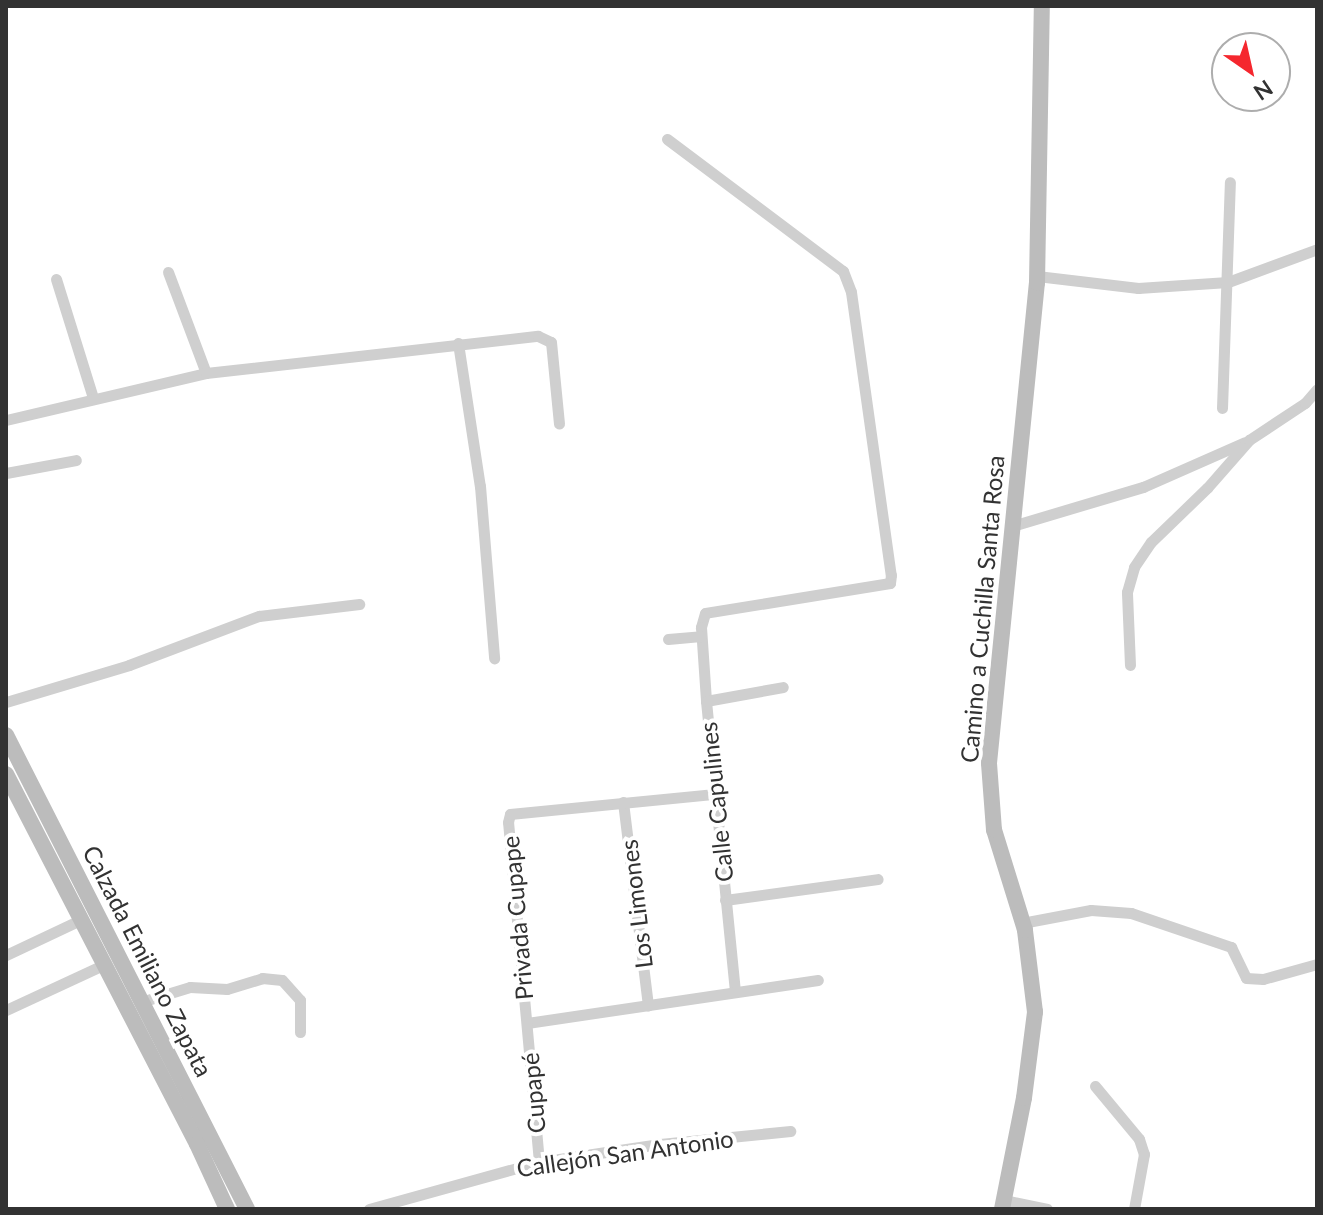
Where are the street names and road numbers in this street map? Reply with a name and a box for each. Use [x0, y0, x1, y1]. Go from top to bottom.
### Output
street label: Camino a Cuchilla Santa Rosa [954, 454, 1010, 764]
street label: Calle Capulines [693, 721, 739, 883]
street label: Privada Cupape [495, 835, 539, 1001]
street label: Los Limones [614, 838, 658, 970]
street label: Calzada Emiliano Zapata [77, 841, 219, 1081]
street label: Cupapé [515, 1052, 551, 1134]
street label: Callejón San Antonio [514, 1123, 736, 1183]

